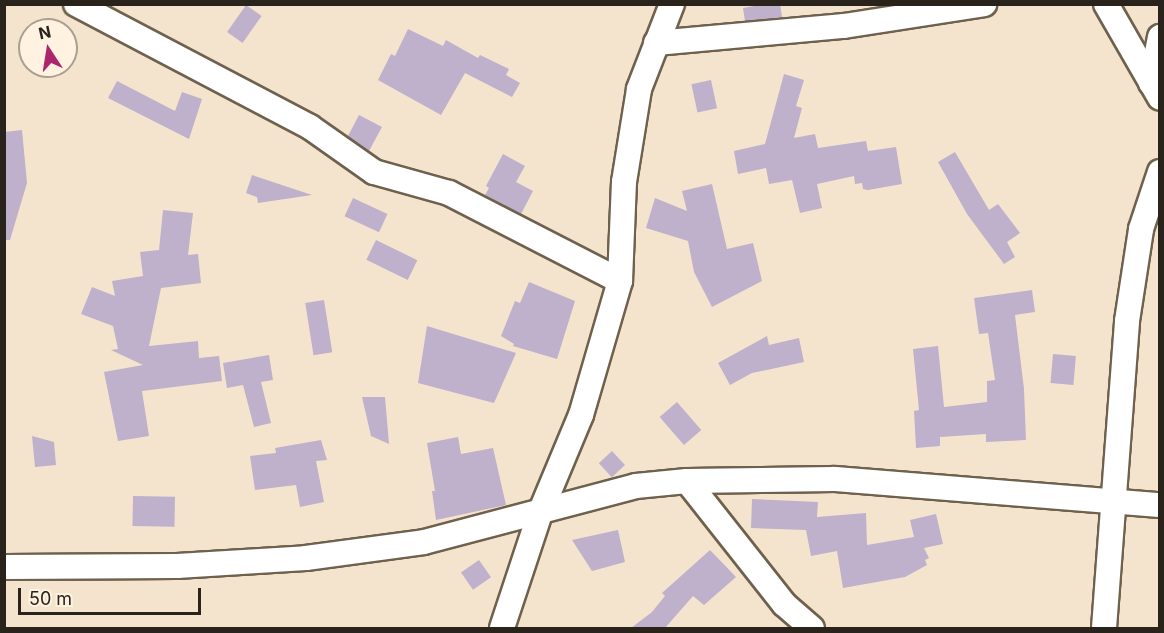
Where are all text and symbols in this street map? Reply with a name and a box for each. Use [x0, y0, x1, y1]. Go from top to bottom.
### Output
north arrow [18, 18, 78, 78]
text: N [37, 21, 53, 43]
scale bar [21, 576, 204, 614]
text: 50 m [29, 588, 72, 609]

